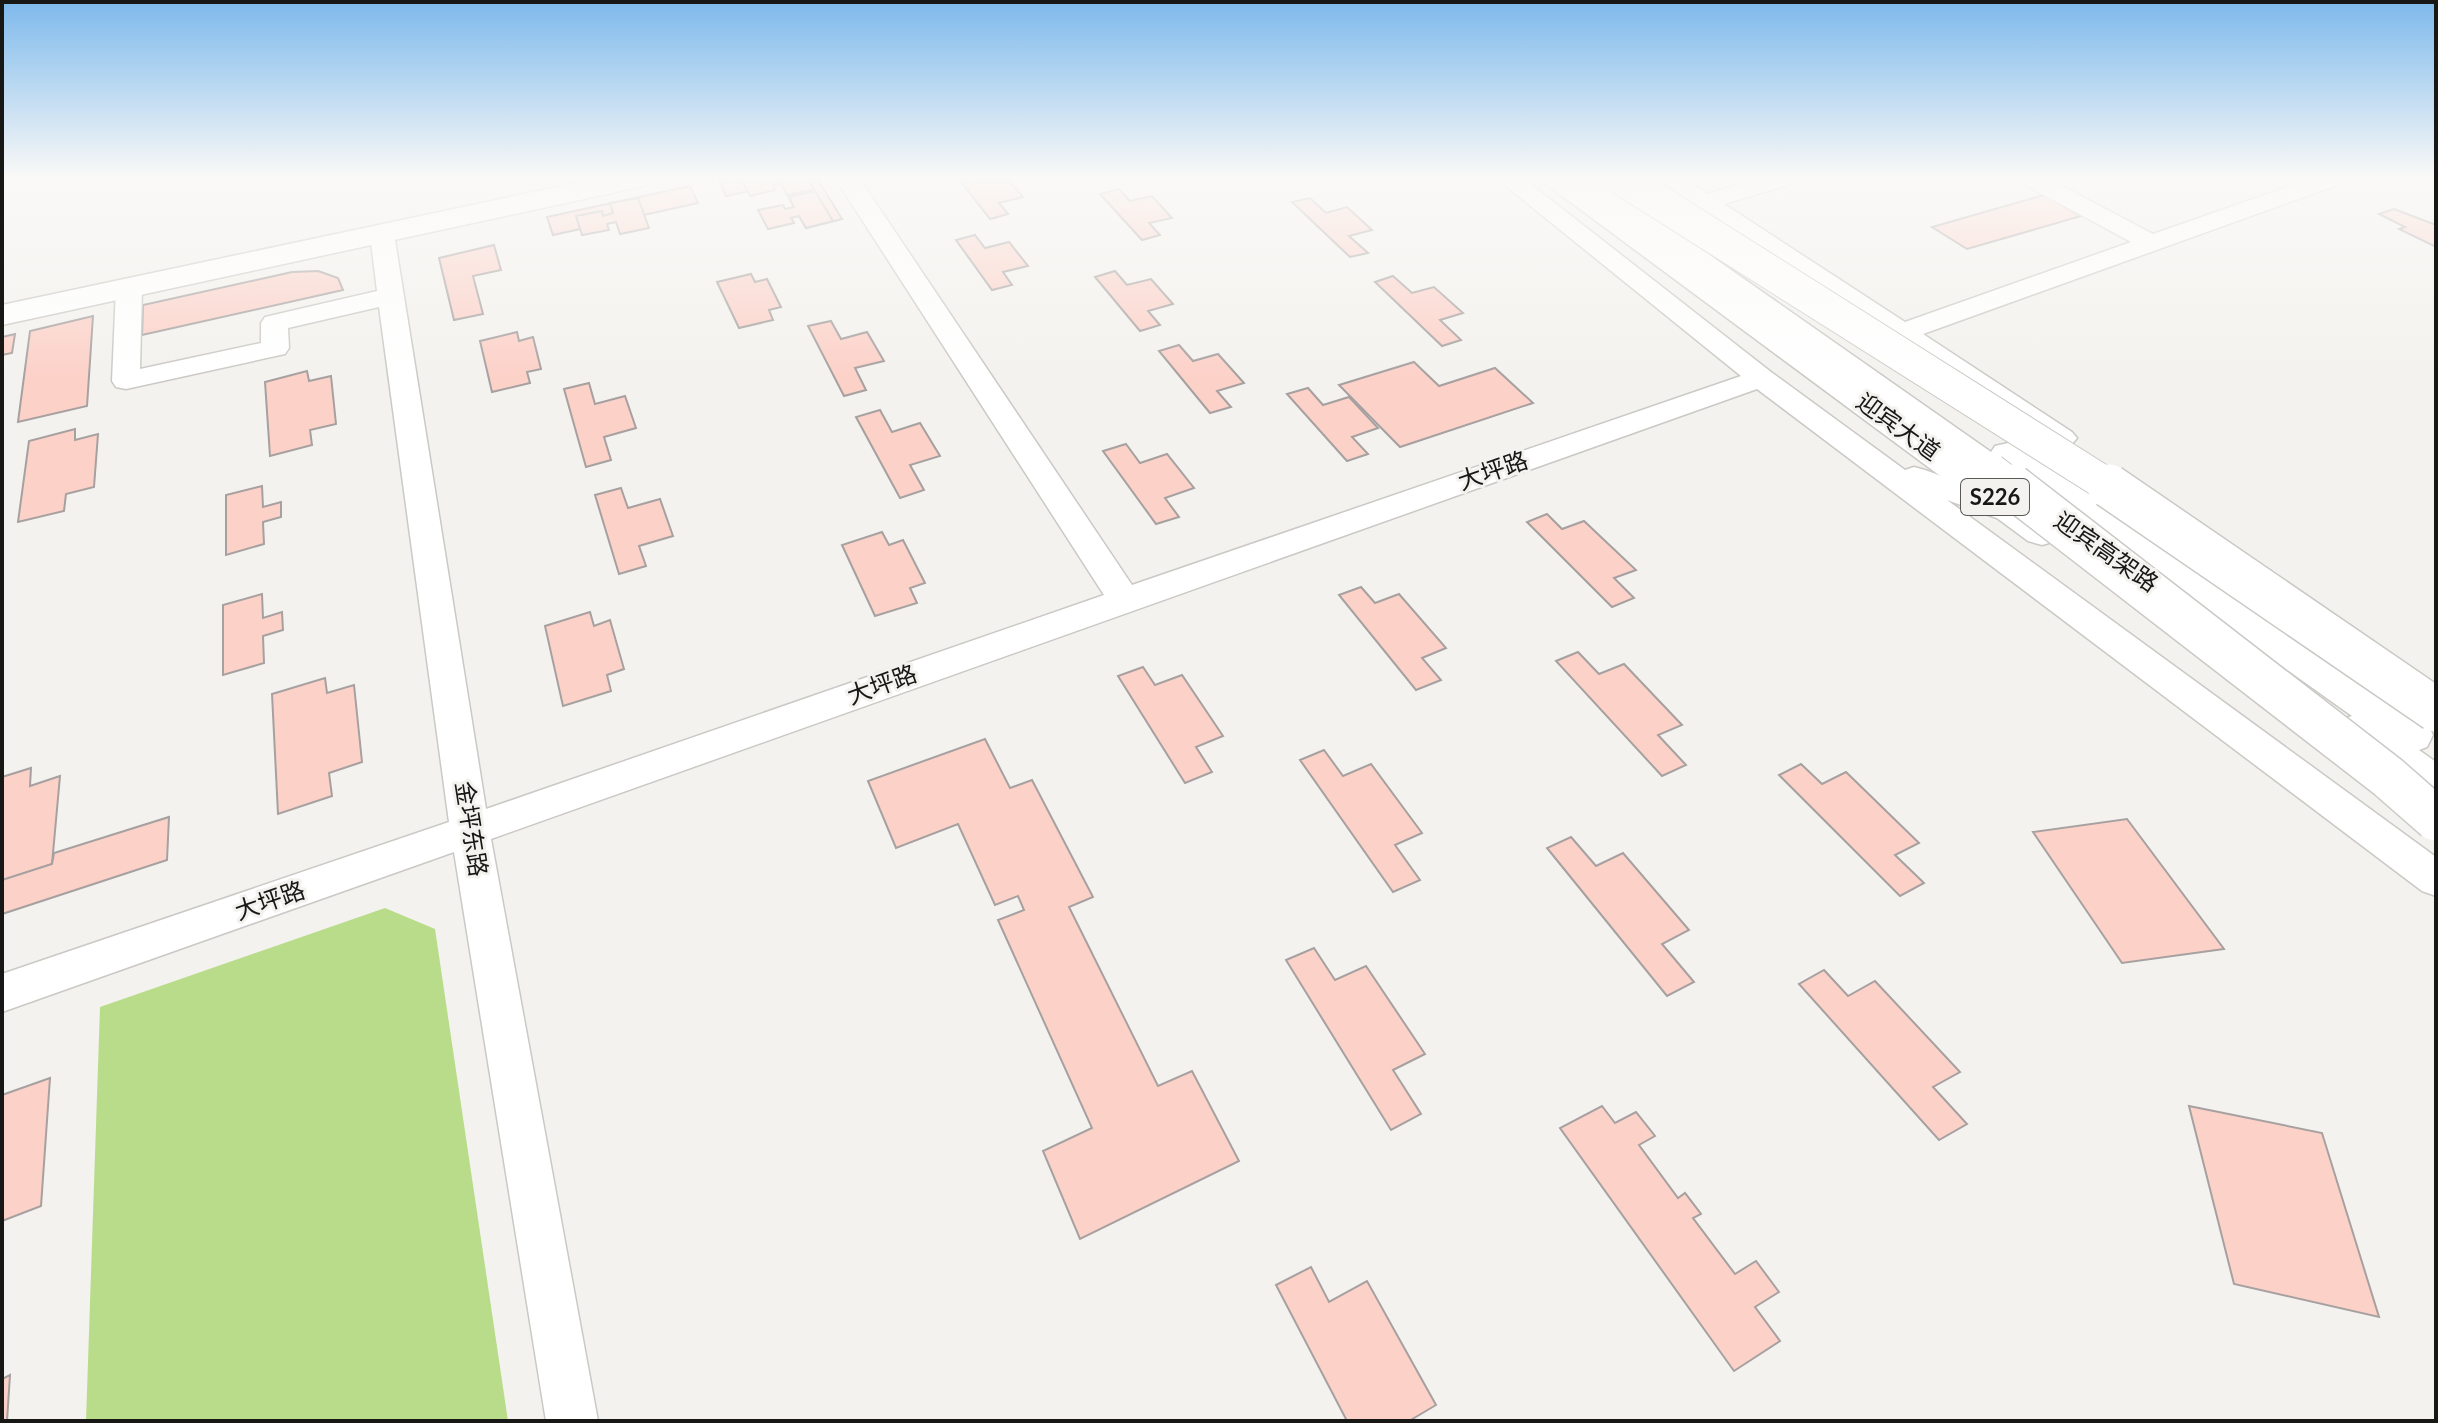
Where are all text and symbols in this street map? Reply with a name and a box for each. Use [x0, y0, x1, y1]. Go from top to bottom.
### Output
street label: 迎宾大道 [1852, 386, 1946, 466]
street label: 大坪路 [1454, 444, 1531, 495]
road number: S226 [1961, 479, 2029, 515]
street label: 迎宾高架路 [2049, 504, 2164, 597]
street label: 大坪路 [843, 658, 920, 710]
street label: 金坪东路 [451, 779, 494, 878]
street label: 大坪路 [231, 874, 308, 925]

